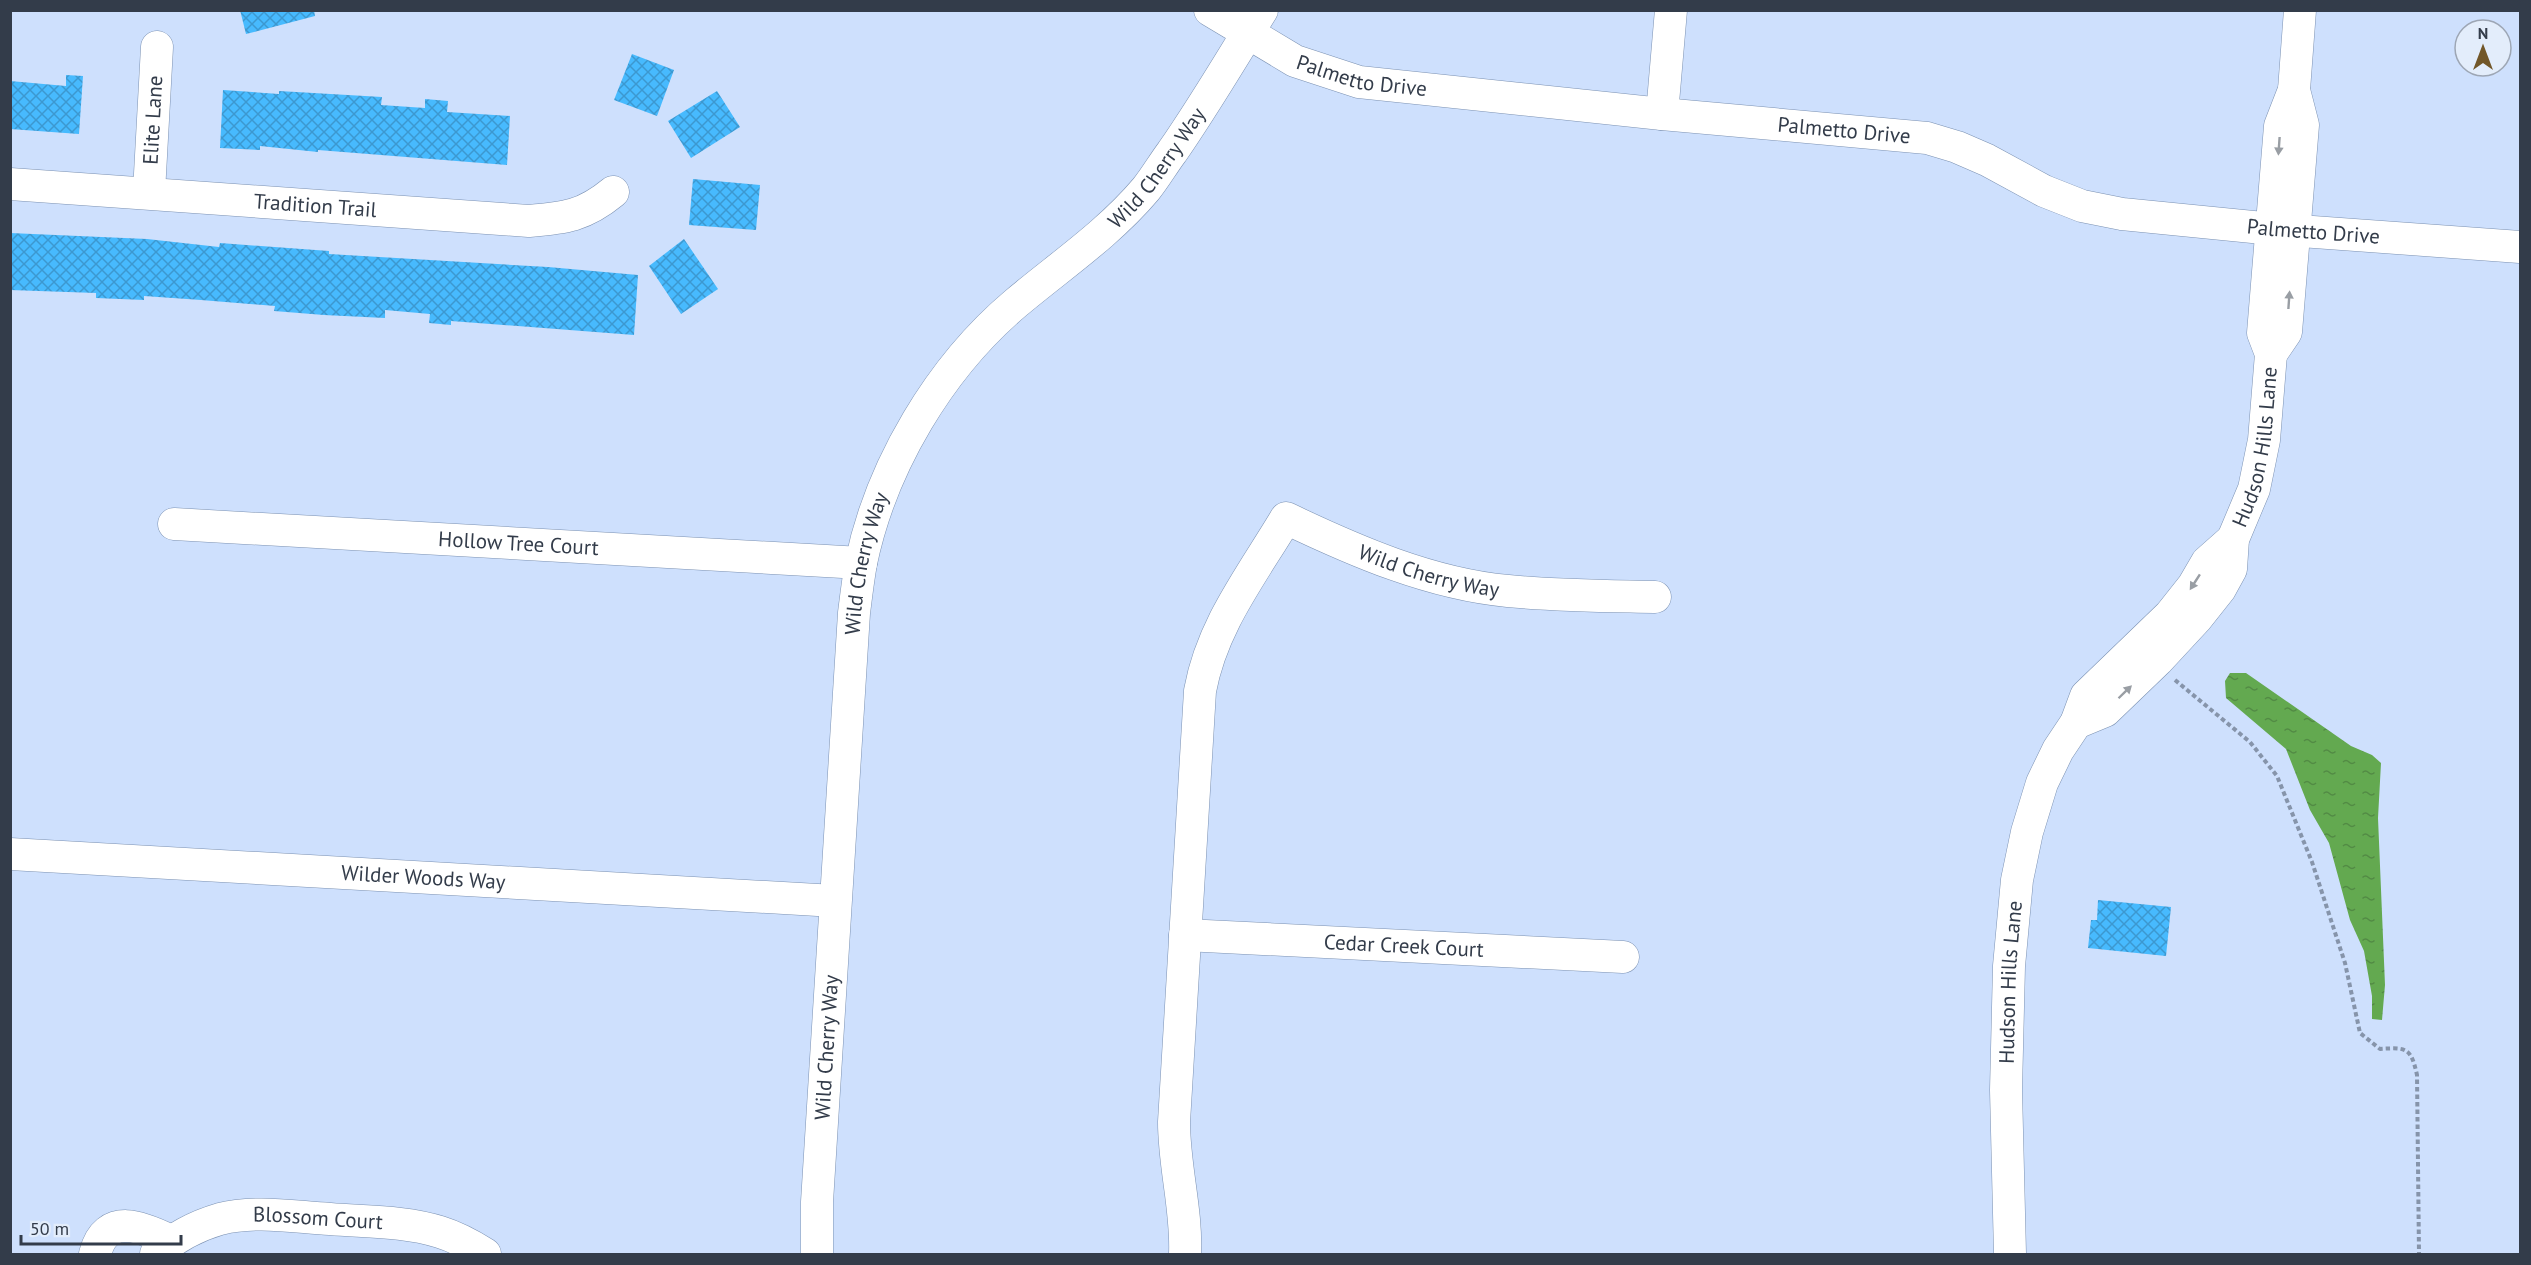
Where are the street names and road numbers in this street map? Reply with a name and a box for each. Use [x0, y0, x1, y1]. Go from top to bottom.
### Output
street label: Palmetto Drive [1293, 48, 1428, 102]
street label: Elite Lane [137, 75, 168, 165]
street label: Wild Cherry Way [1102, 102, 1211, 234]
street label: Palmetto Drive [1777, 111, 1912, 149]
street label: Tradition Trail [253, 187, 378, 223]
street label: Palmetto Drive [2246, 212, 2381, 250]
street label: Hudson Hills Lane [2226, 366, 2283, 531]
street label: Wild Cherry Way [839, 488, 894, 636]
street label: Hollow Tree Court [437, 525, 599, 561]
street label: Wild Cherry Way [1354, 538, 1501, 603]
street label: Wilder Woods Way [340, 859, 507, 895]
street label: Hudson Hills Lane [1993, 899, 2028, 1064]
street label: Cedar Creek Court [1323, 928, 1484, 963]
street label: Wild Cherry Way [808, 974, 844, 1121]
street label: Blossom Court [253, 1200, 384, 1235]

